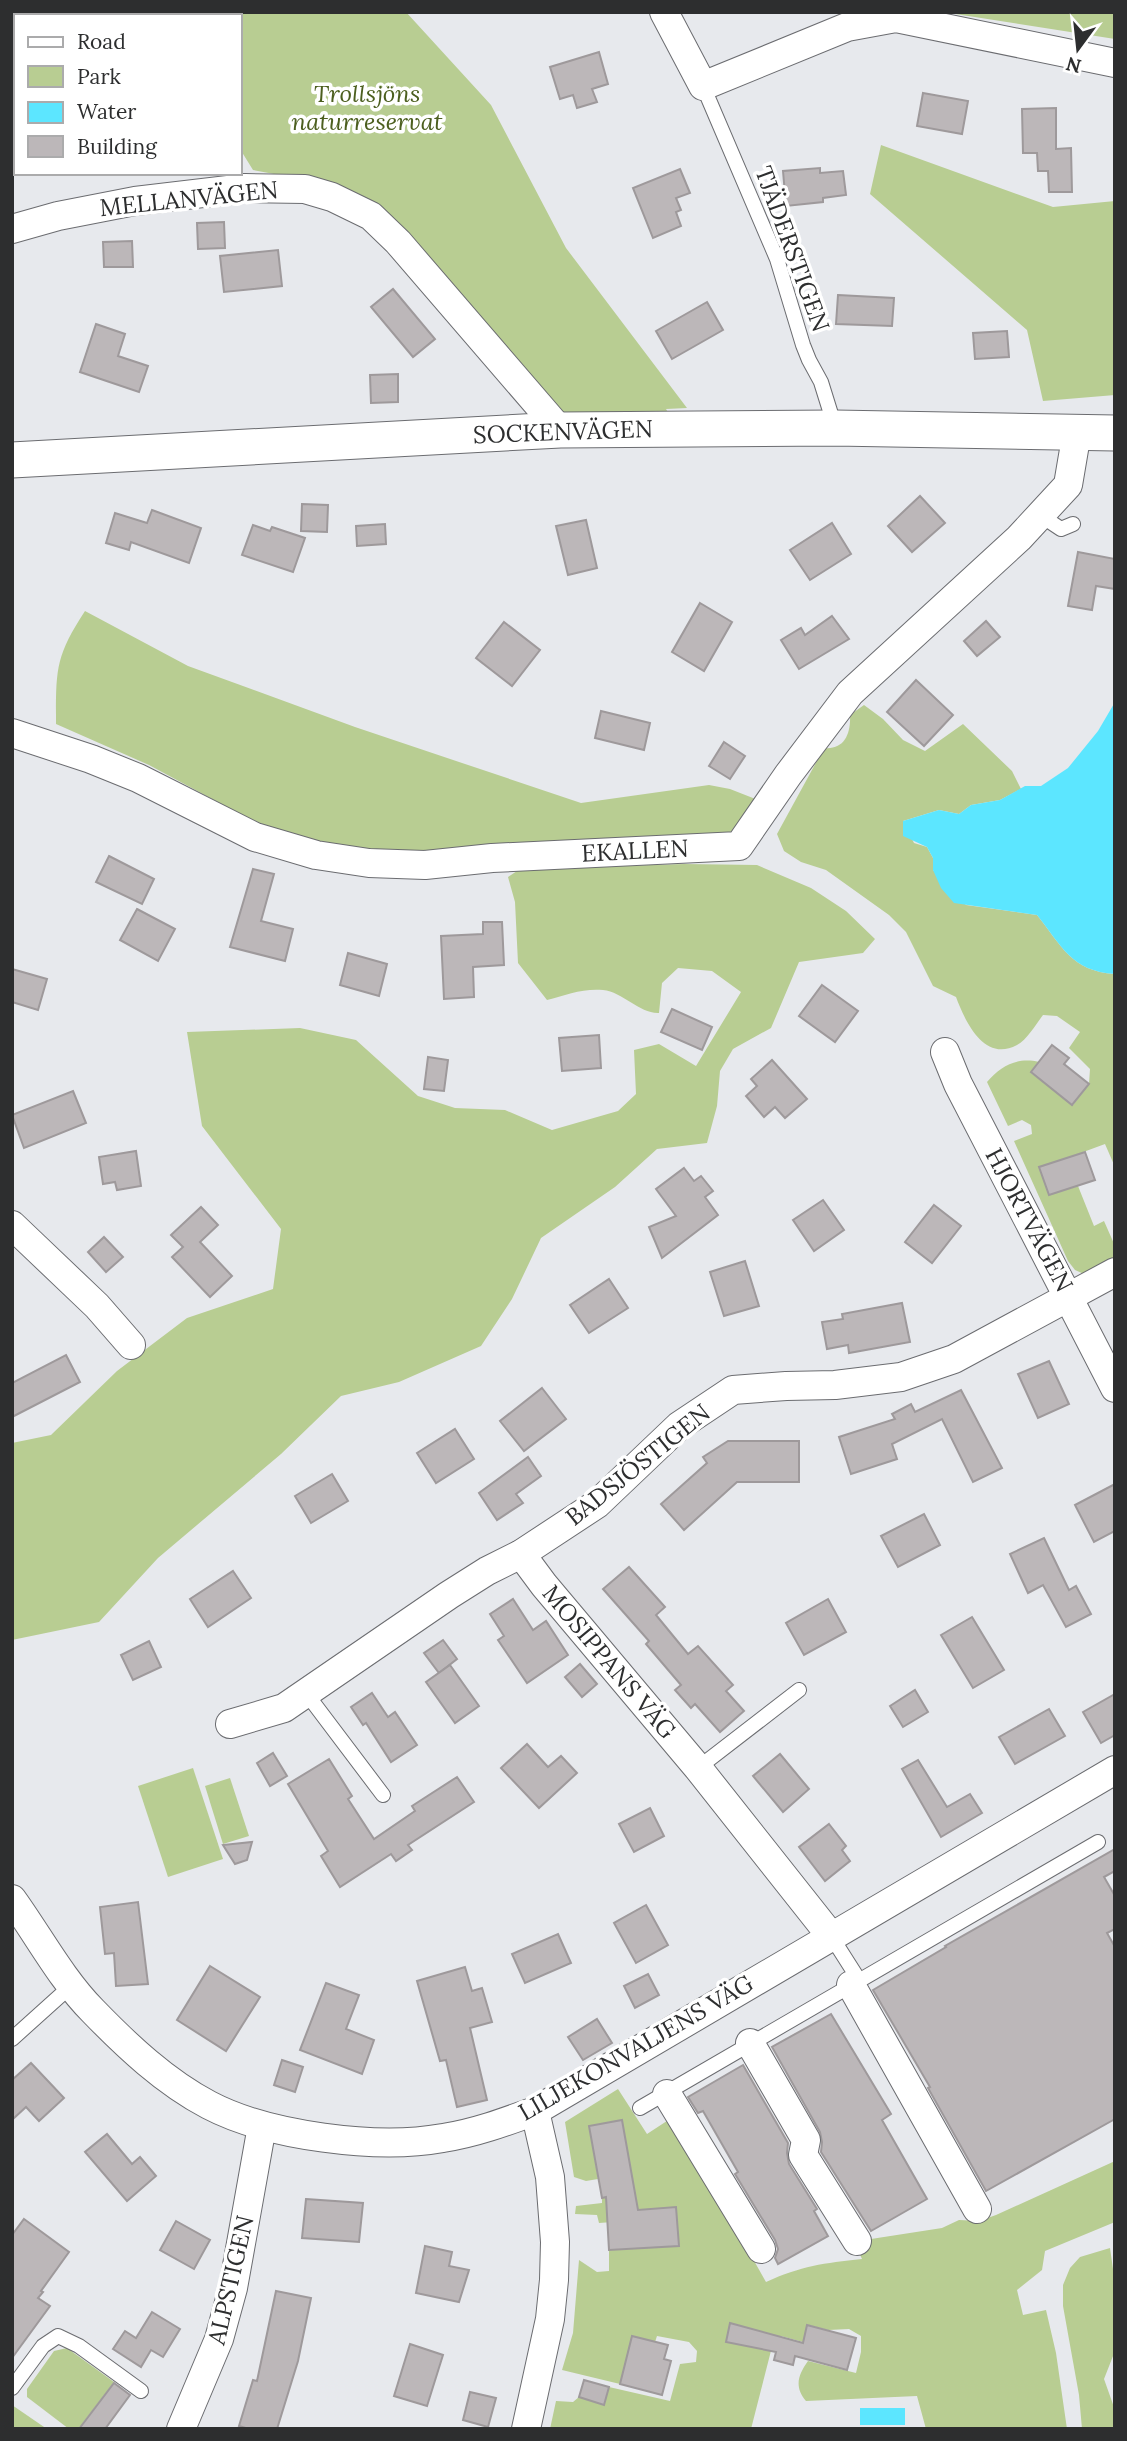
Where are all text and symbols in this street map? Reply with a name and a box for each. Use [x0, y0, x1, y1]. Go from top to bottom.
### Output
legend [14, 14, 242, 175]
north arrow [1043, 14, 1113, 84]
text: Road [77, 28, 126, 55]
text: N [1063, 52, 1084, 79]
text: Park [77, 63, 121, 90]
park label: Trollsjöns naturreservat [291, 78, 443, 137]
text: Water [77, 98, 136, 125]
text: Building [77, 133, 157, 160]
street label: TJÄDERSTIGEN [748, 162, 837, 336]
street label: MELLANVÄGEN [98, 174, 280, 223]
street label: SOCKENVÄGEN [472, 413, 653, 450]
street label: EKALLEN [581, 832, 689, 869]
street label: HJORTVÄGEN [979, 1143, 1080, 1297]
street label: BADSJÖSTIGEN [559, 1397, 716, 1532]
street label: MOSIPPANS VÄG [536, 1578, 683, 1745]
street label: LILJEKONVALJENS VÄG [513, 1968, 759, 2127]
street label: ALPSTIGEN [200, 2212, 260, 2349]

